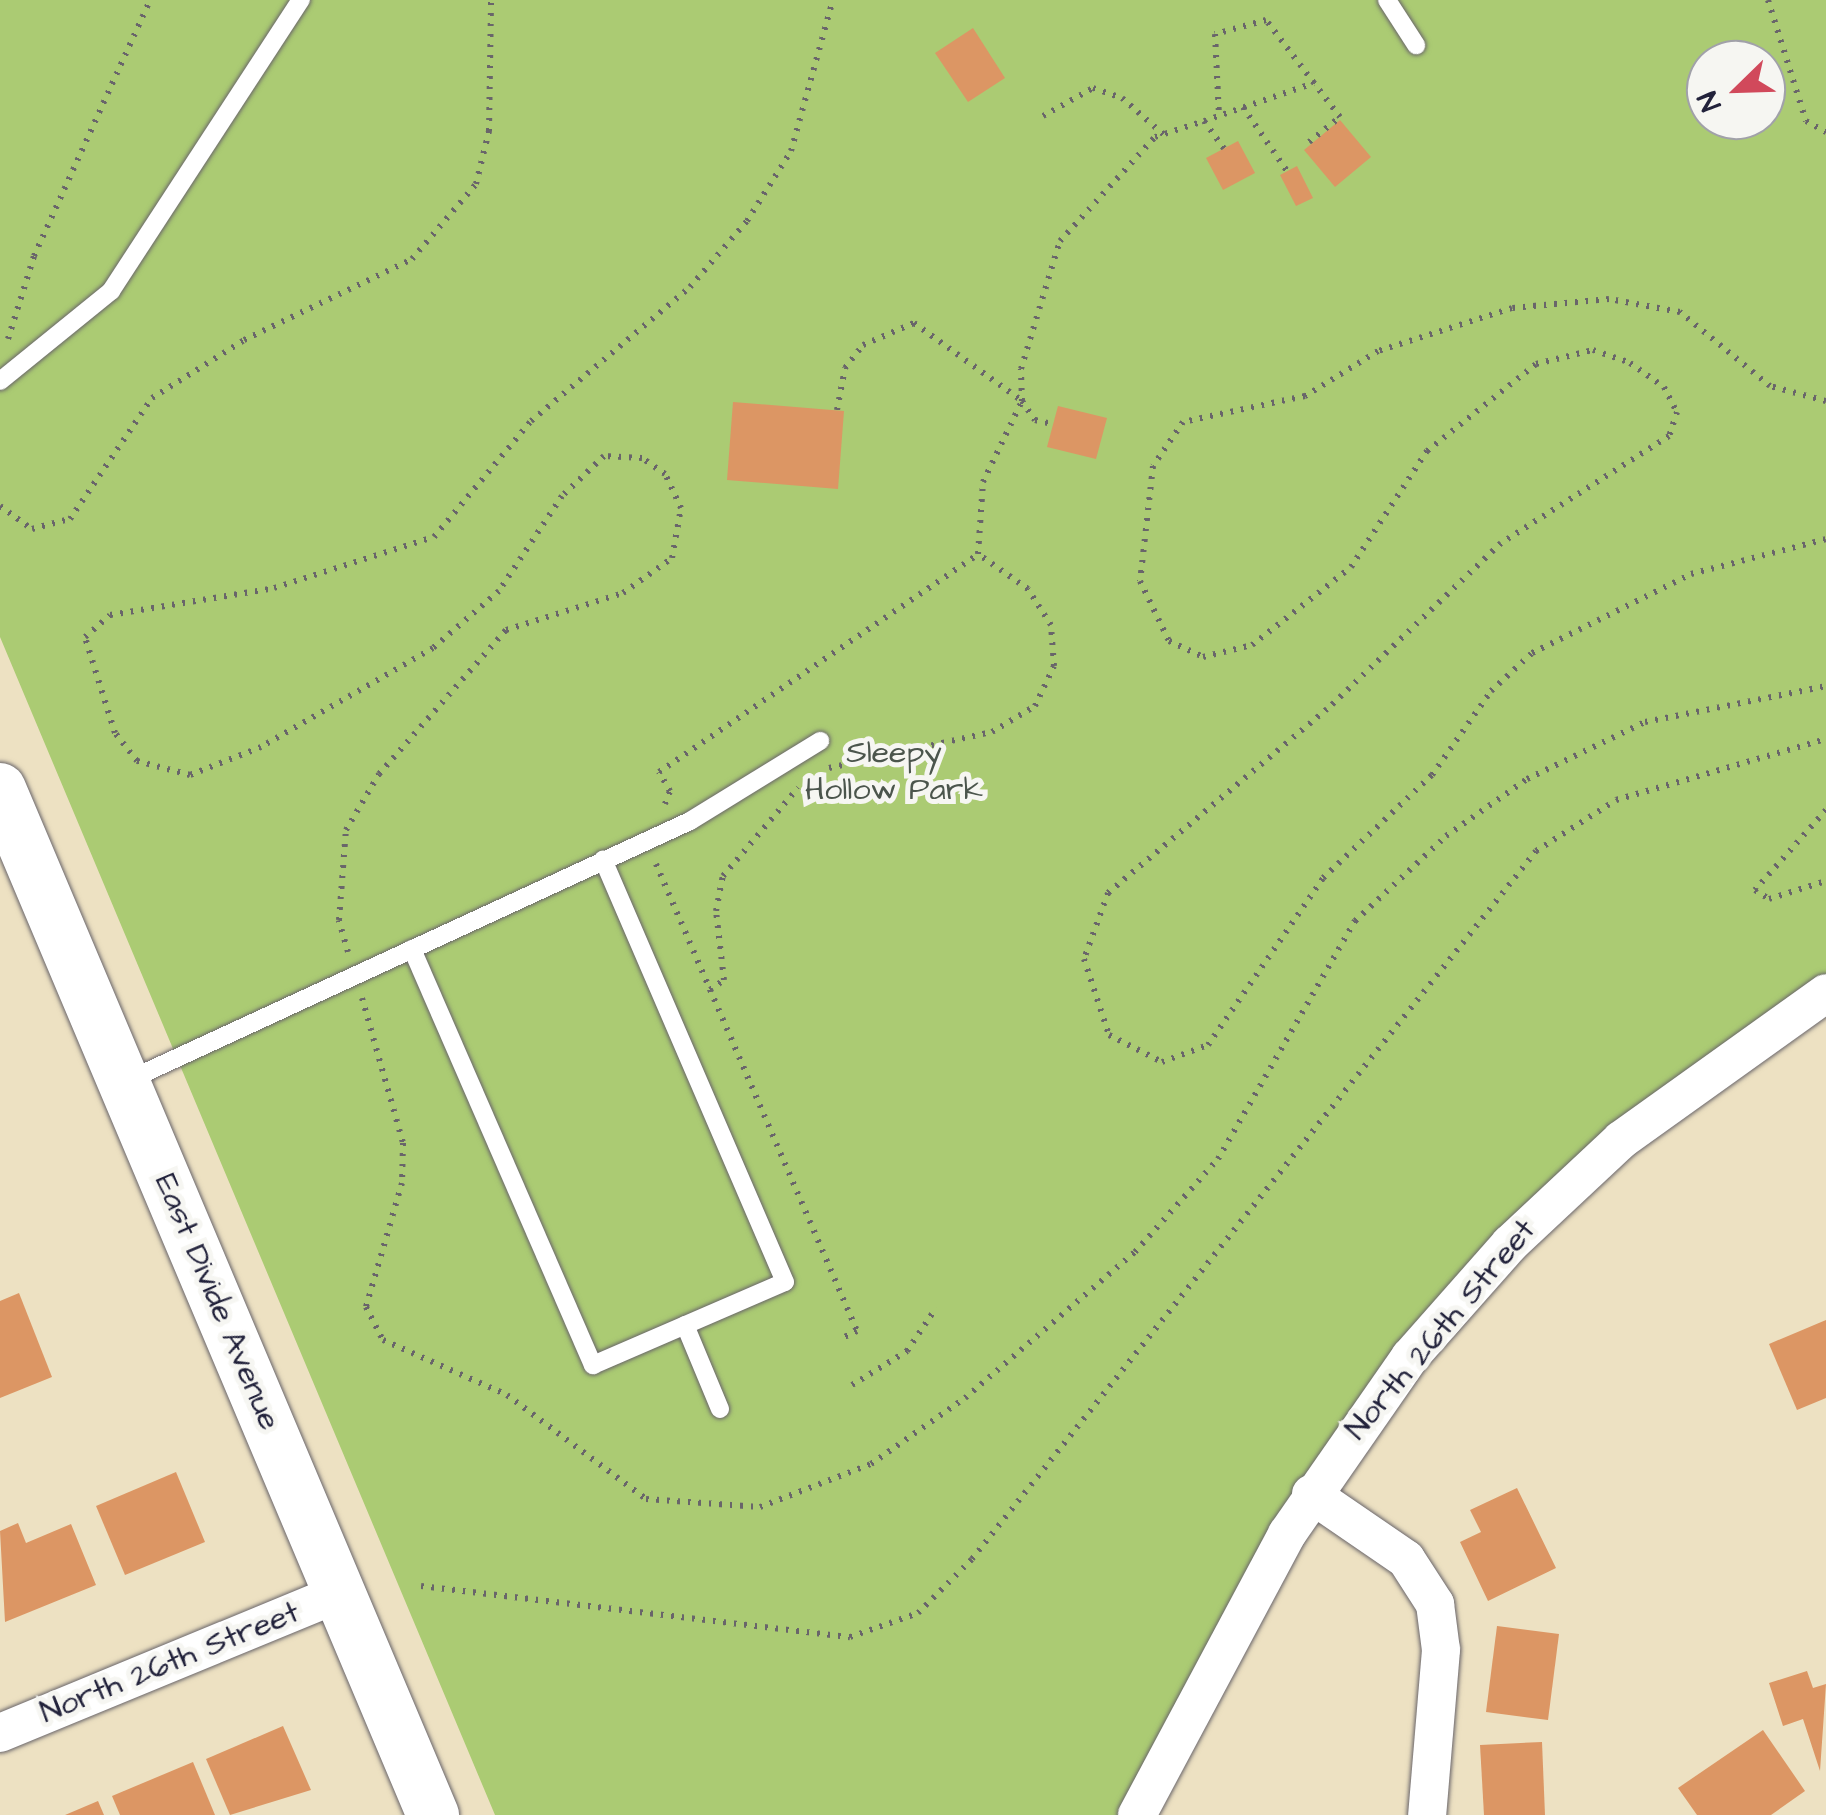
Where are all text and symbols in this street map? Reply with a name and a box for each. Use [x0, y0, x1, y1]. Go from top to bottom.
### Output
north arrow [1686, 40, 1786, 140]
text: N [1688, 85, 1731, 117]
park label: Sleepy Hollow Park [805, 735, 983, 810]
street label: East Divide Avenue [146, 1168, 288, 1436]
street label: North 26th Street [1338, 1212, 1544, 1448]
street label: North 26th Street [35, 1594, 305, 1732]

